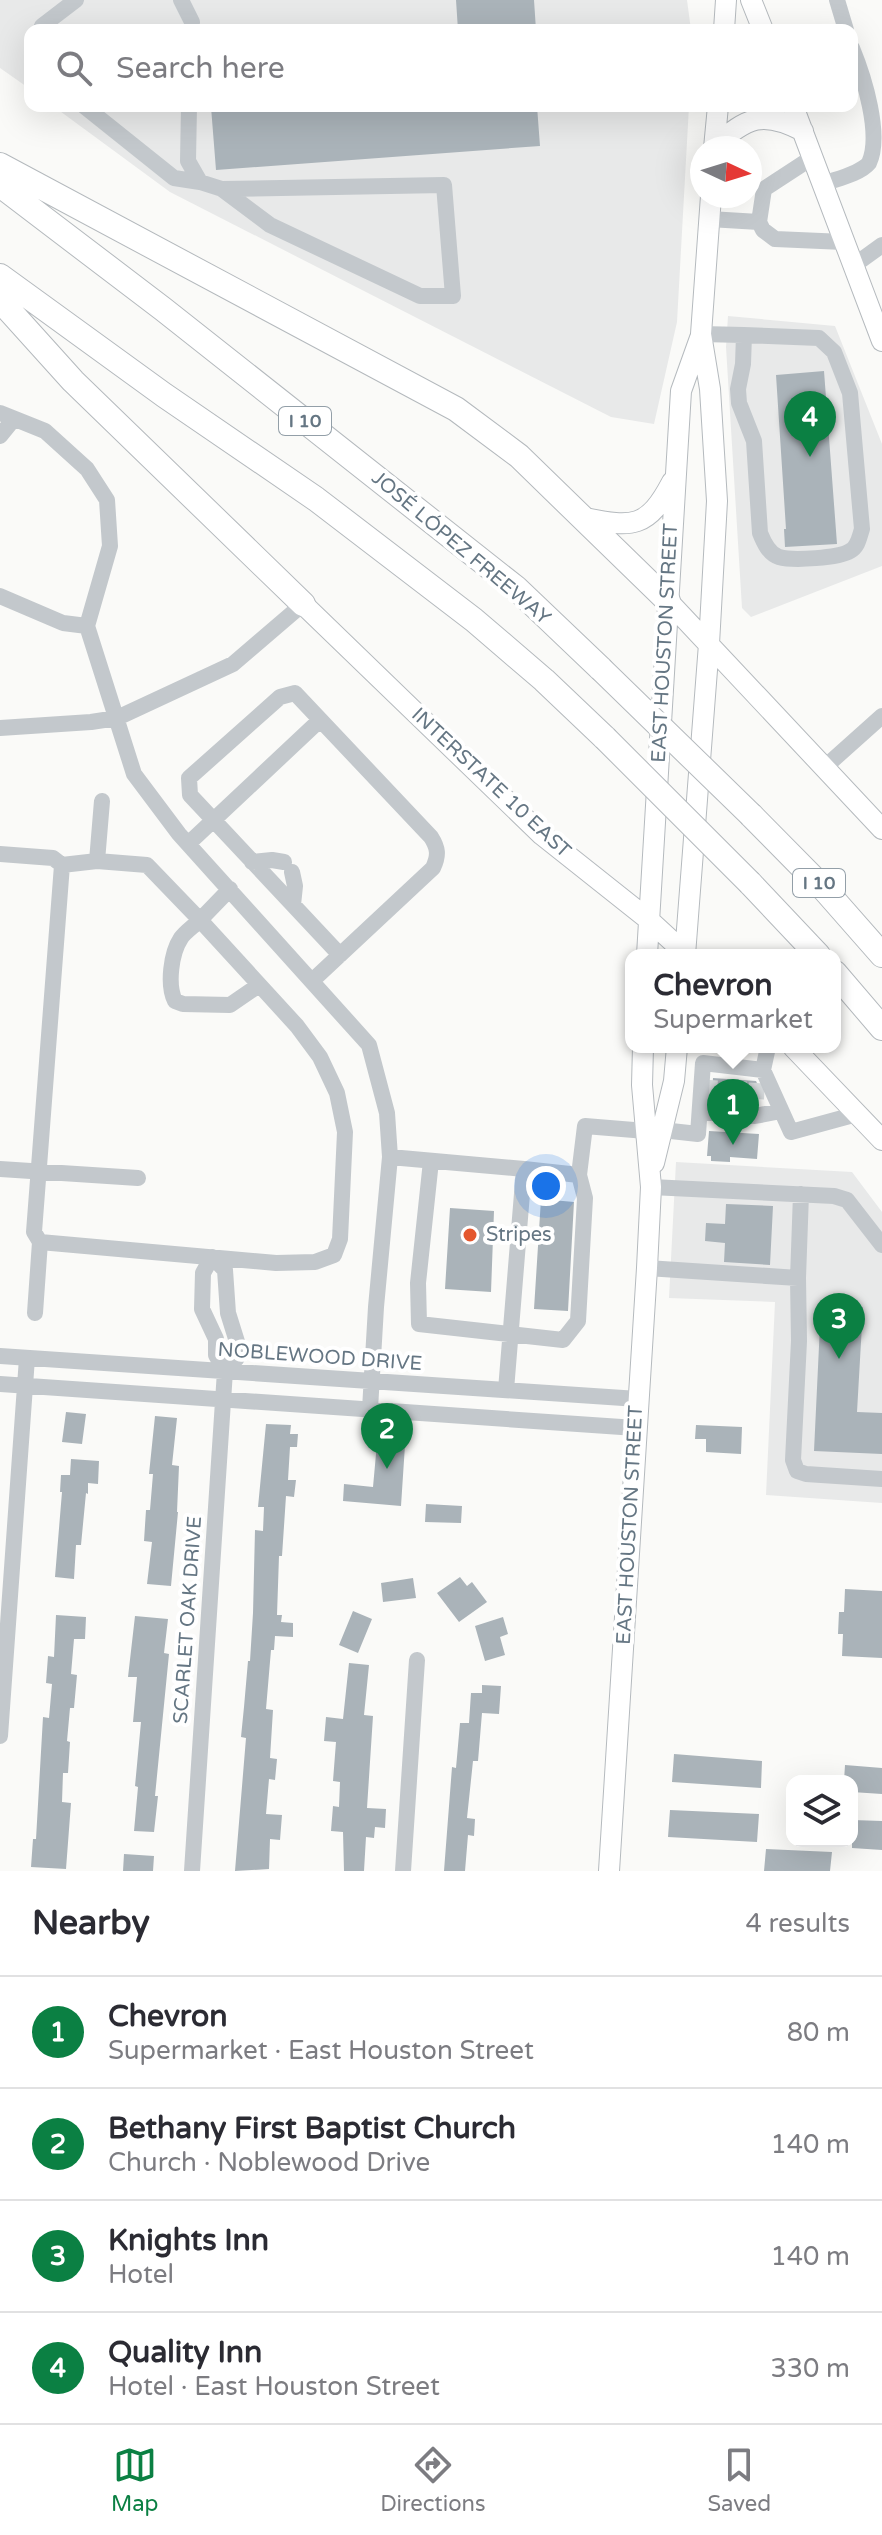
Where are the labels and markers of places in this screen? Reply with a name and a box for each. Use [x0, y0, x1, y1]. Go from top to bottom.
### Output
pin: 4 [784, 391, 836, 457]
pin: 1 [707, 1079, 759, 1145]
place label: Stripes [486, 1223, 552, 1247]
marker: Stripes [461, 1226, 479, 1244]
pin: 3 [813, 1293, 865, 1359]
pin: 2 [361, 1403, 413, 1469]

